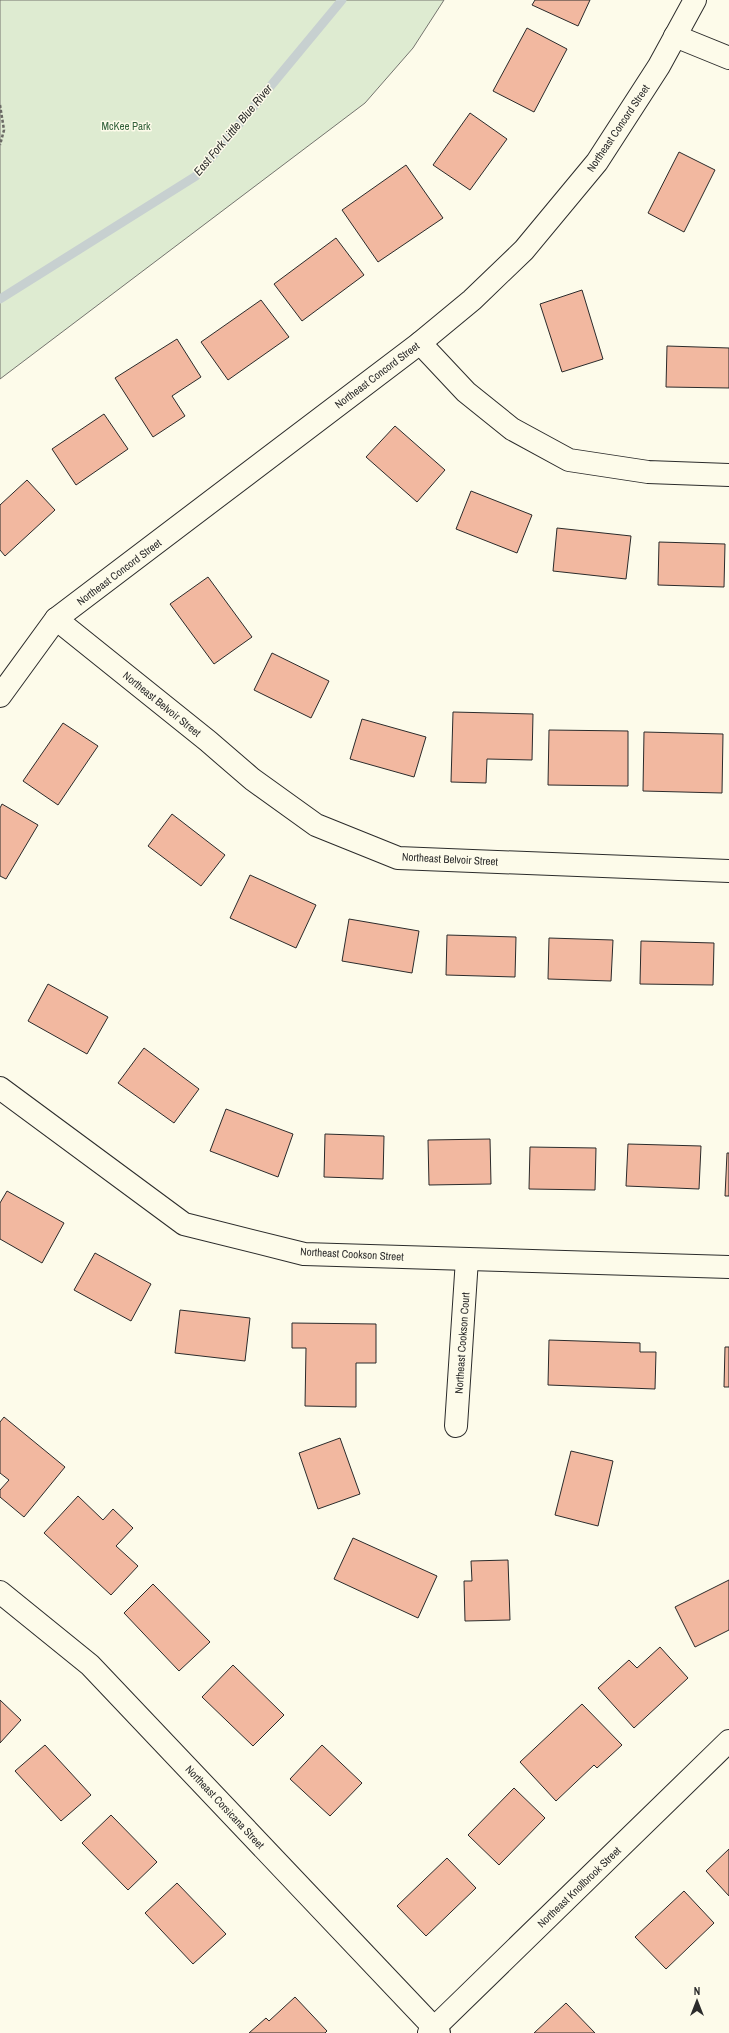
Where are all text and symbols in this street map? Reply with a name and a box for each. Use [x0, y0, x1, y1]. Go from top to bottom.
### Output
water label: East Fork Little Blue River [190, 80, 276, 179]
street label: Northeast Concord Street [584, 81, 653, 174]
park label: McKee Park [101, 119, 151, 133]
street label: Northeast Concord Street [332, 338, 422, 411]
street label: Northeast Concord Street [74, 535, 164, 608]
street label: Northeast Belvoir Street [120, 668, 204, 740]
street label: Northeast Belvoir Street [402, 849, 499, 869]
street label: Northeast Cookson Street [300, 1244, 405, 1264]
street label: Northeast Cookson Court [451, 1291, 473, 1394]
street label: Northeast Corsicana Street [183, 1762, 268, 1852]
street label: Northeast Knollbrook Street [534, 1843, 624, 1931]
north arrow [677, 1981, 717, 2021]
text: N [694, 1984, 700, 1998]

